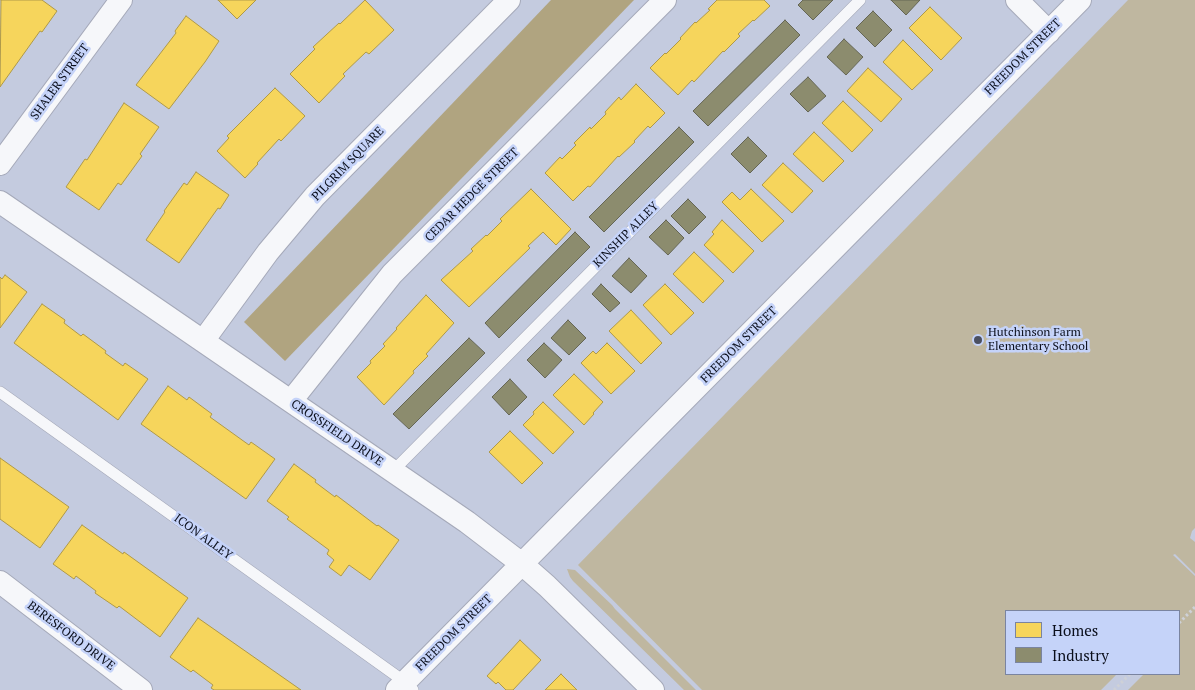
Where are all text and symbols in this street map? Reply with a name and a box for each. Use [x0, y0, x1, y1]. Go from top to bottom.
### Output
street label: FREEDOM STREET [982, 16, 1064, 98]
street label: SHALER STREET [28, 41, 92, 123]
street label: PILGRIM SQUARE [309, 124, 387, 204]
street label: CEDAR HEDGE STREET [422, 145, 522, 245]
street label: KINSHIP ALLEY [590, 199, 662, 271]
street label: FREEDOM STREET [698, 304, 780, 386]
place label: Hutchinson Farm Elementary School [988, 326, 1088, 354]
marker: Hutchinson Farm Elementary School [972, 334, 984, 346]
street label: CROSSFIELD DRIVE [288, 397, 386, 469]
street label: ICON ALLEY [171, 511, 235, 563]
street label: FREEDOM STREET [413, 592, 495, 674]
street label: BERESFORD DRIVE [25, 599, 117, 673]
legend [1005, 610, 1180, 675]
text: Homes [1052, 620, 1098, 640]
text: Industry [1052, 645, 1109, 665]

